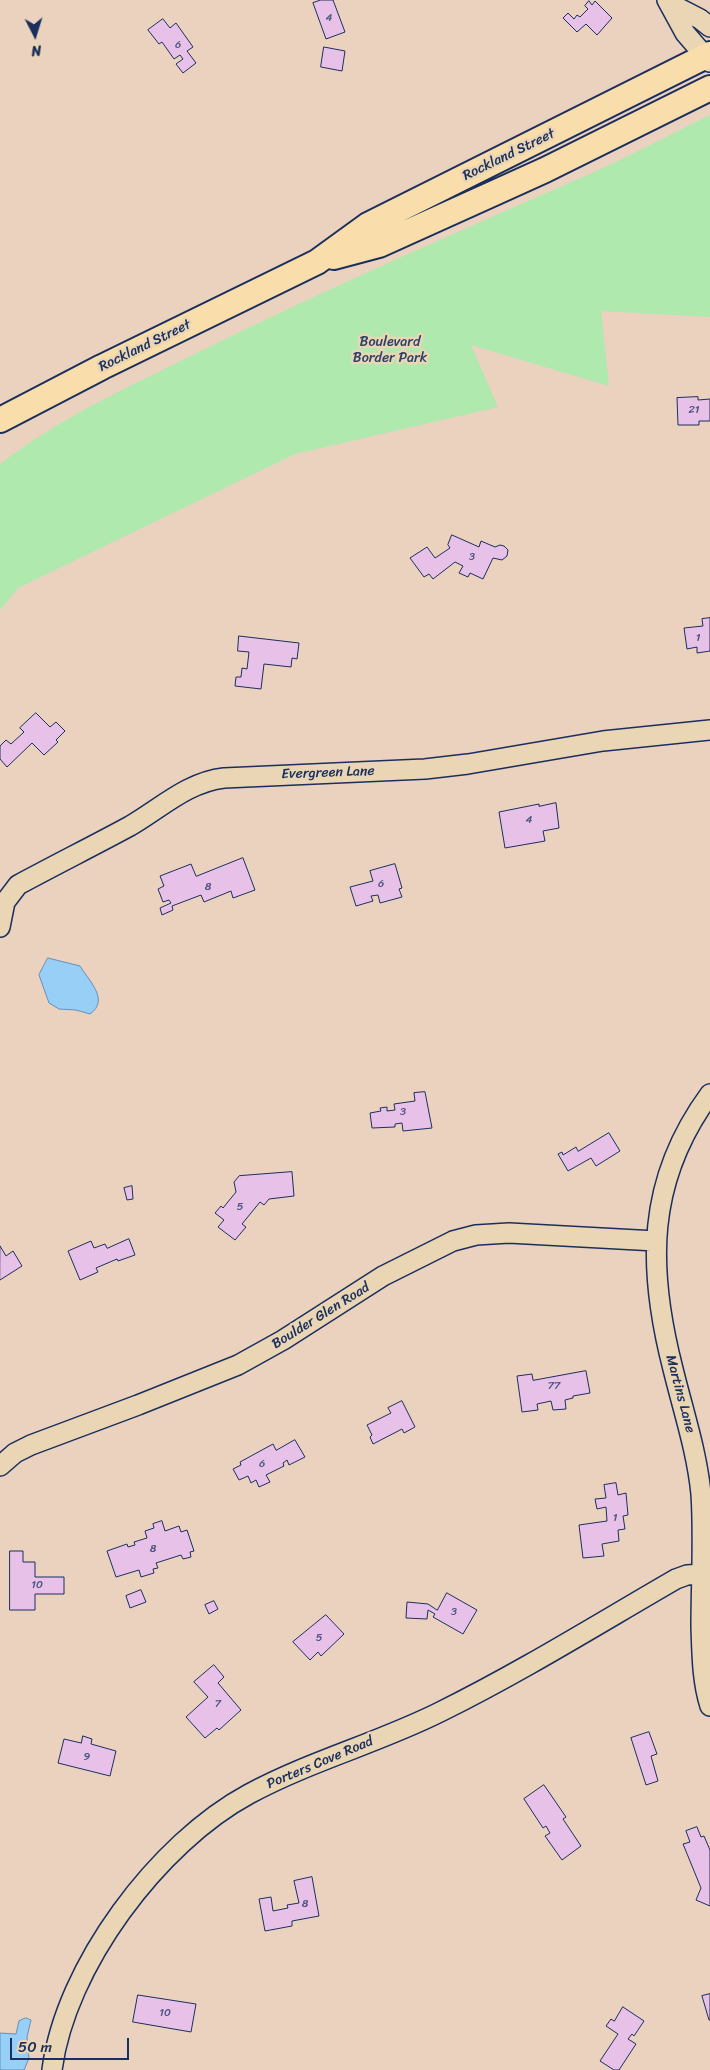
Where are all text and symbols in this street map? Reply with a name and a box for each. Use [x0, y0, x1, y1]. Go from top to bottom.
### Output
north arrow [10, 10, 60, 60]
house number: 4 [326, 11, 332, 25]
text: N [30, 38, 42, 63]
house number: 6 [175, 38, 181, 52]
street label: Rockland Street [460, 125, 558, 185]
street label: Rockland Street [96, 316, 194, 376]
park label: Boulevard Border Park [353, 334, 427, 367]
house number: 21 [688, 403, 700, 417]
house number: 3 [469, 550, 475, 564]
house number: 1 [696, 631, 700, 645]
street label: Evergreen Lane [281, 763, 375, 783]
house number: 4 [526, 813, 532, 827]
house number: 6 [378, 877, 384, 891]
house number: 8 [205, 880, 211, 894]
house number: 3 [400, 1105, 406, 1119]
house number: 5 [237, 1200, 243, 1214]
street label: Boulder Glen Road [269, 1279, 373, 1353]
street label: Martins Lane [662, 1353, 698, 1435]
house number: 77 [548, 1379, 560, 1393]
house number: 6 [259, 1457, 265, 1471]
house number: 1 [613, 1511, 617, 1525]
house number: 8 [150, 1542, 156, 1556]
house number: 10 [31, 1578, 43, 1592]
house number: 3 [451, 1605, 457, 1619]
house number: 5 [316, 1631, 322, 1645]
house number: 7 [215, 1697, 221, 1711]
street label: Porters Cove Road [264, 1733, 376, 1793]
house number: 9 [84, 1750, 90, 1764]
house number: 8 [302, 1897, 308, 1911]
house number: 10 [159, 2006, 171, 2020]
scale bar [12, 2028, 131, 2060]
text: 50 m [18, 2034, 52, 2060]

